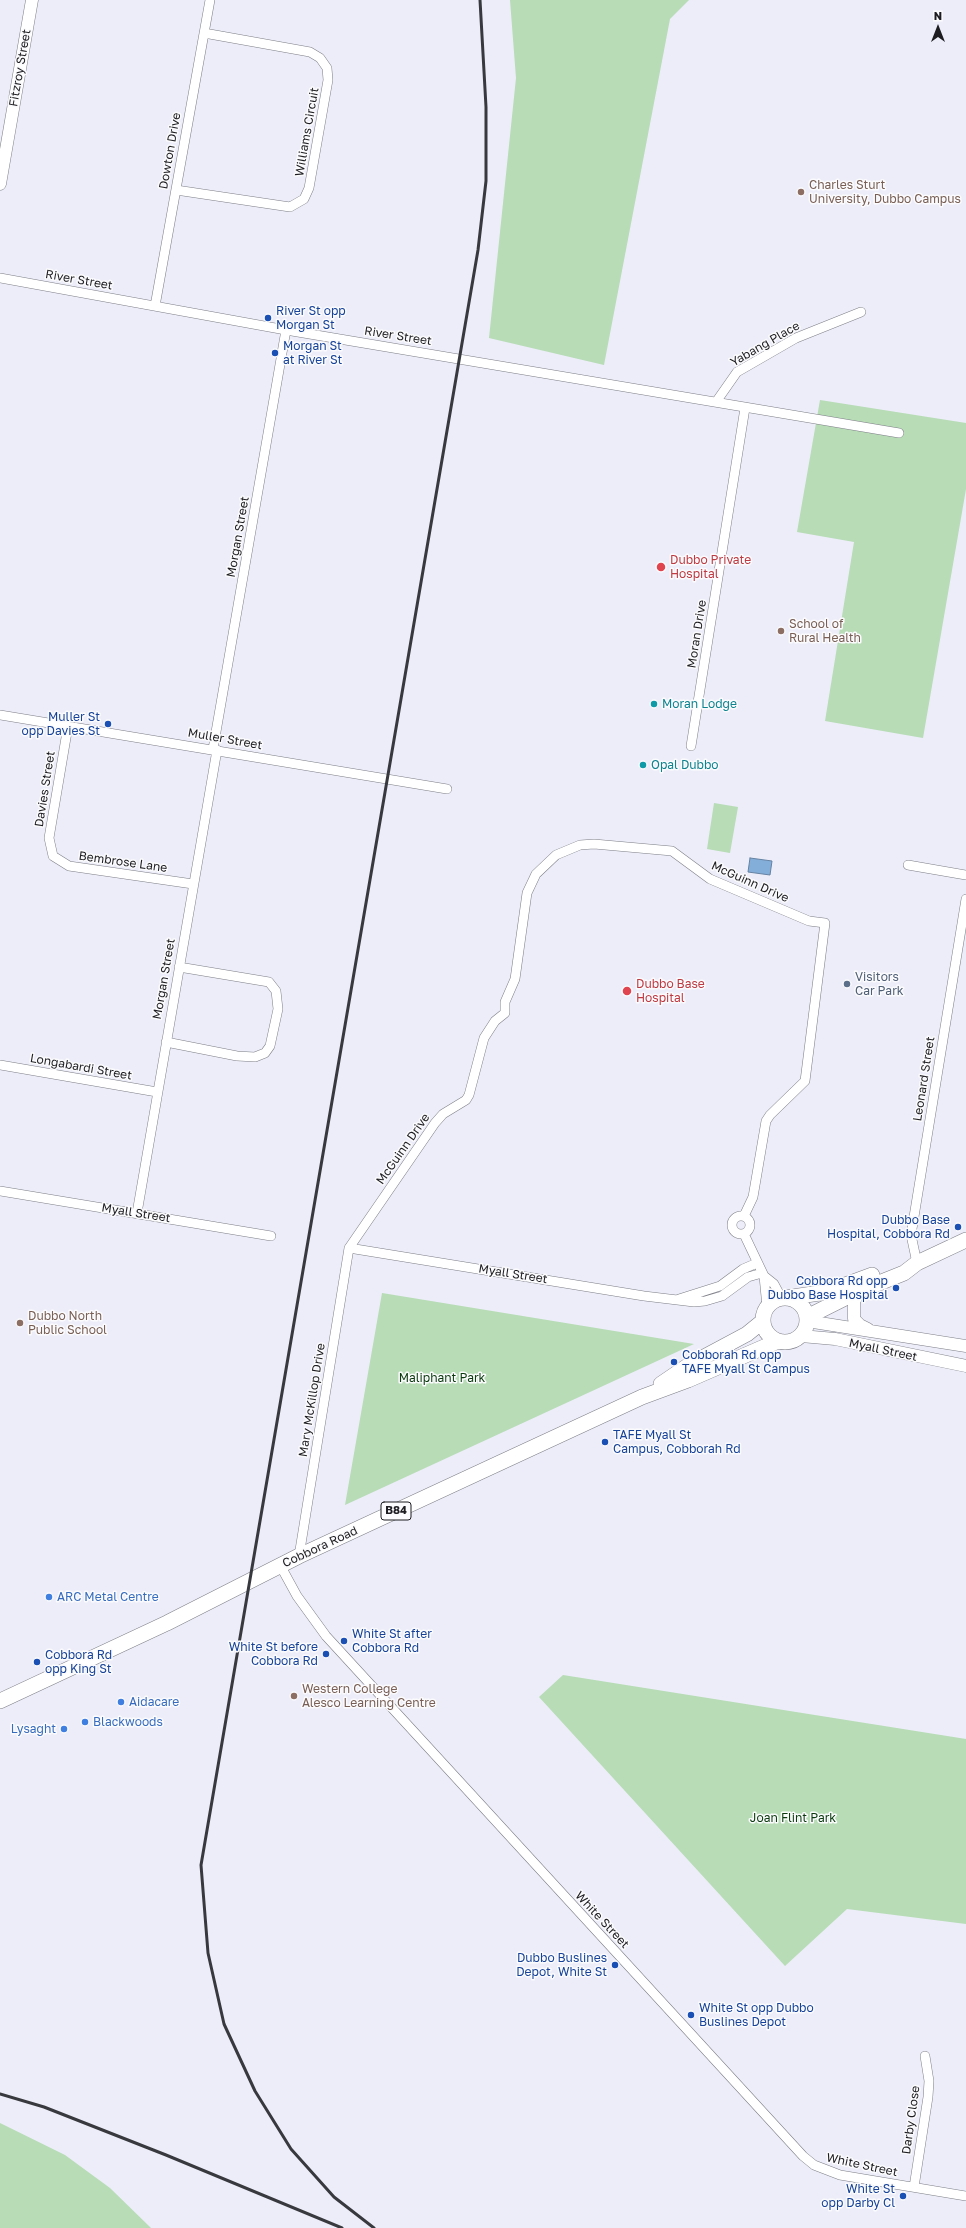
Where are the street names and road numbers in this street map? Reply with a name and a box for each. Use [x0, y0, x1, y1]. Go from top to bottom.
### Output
street label: Fitzroy Street [6, 28, 34, 108]
street label: Williams Circuit [292, 86, 322, 178]
street label: Dowton Drive [156, 112, 184, 190]
street label: River Street [44, 267, 114, 293]
street label: Yabang Place [728, 318, 802, 370]
street label: River Street [363, 324, 433, 348]
street label: Morgan Street [224, 495, 252, 579]
street label: Moran Drive [684, 599, 710, 669]
street label: Muller Street [187, 725, 263, 753]
street label: Davies Street [32, 750, 58, 828]
street label: Bembrose Lane [78, 849, 168, 875]
street label: McGuinn Drive [709, 858, 791, 906]
street label: Morgan Street [150, 937, 178, 1021]
street label: Leonard Street [910, 1036, 938, 1122]
street label: Longabardi Street [29, 1051, 133, 1083]
street label: McGuinn Drive [373, 1111, 433, 1187]
street label: Myall Street [100, 1200, 172, 1226]
street label: Myall Street [477, 1261, 549, 1287]
street label: Myall Street [847, 1336, 919, 1364]
street label: Mary McKillop Drive [296, 1342, 328, 1458]
road number: B84 [381, 1502, 411, 1520]
street label: Cobbora Road [280, 1523, 360, 1571]
street label: White Street [572, 1889, 632, 1951]
street label: Darby Close [899, 2085, 923, 2155]
street label: White Street [825, 2150, 899, 2180]

